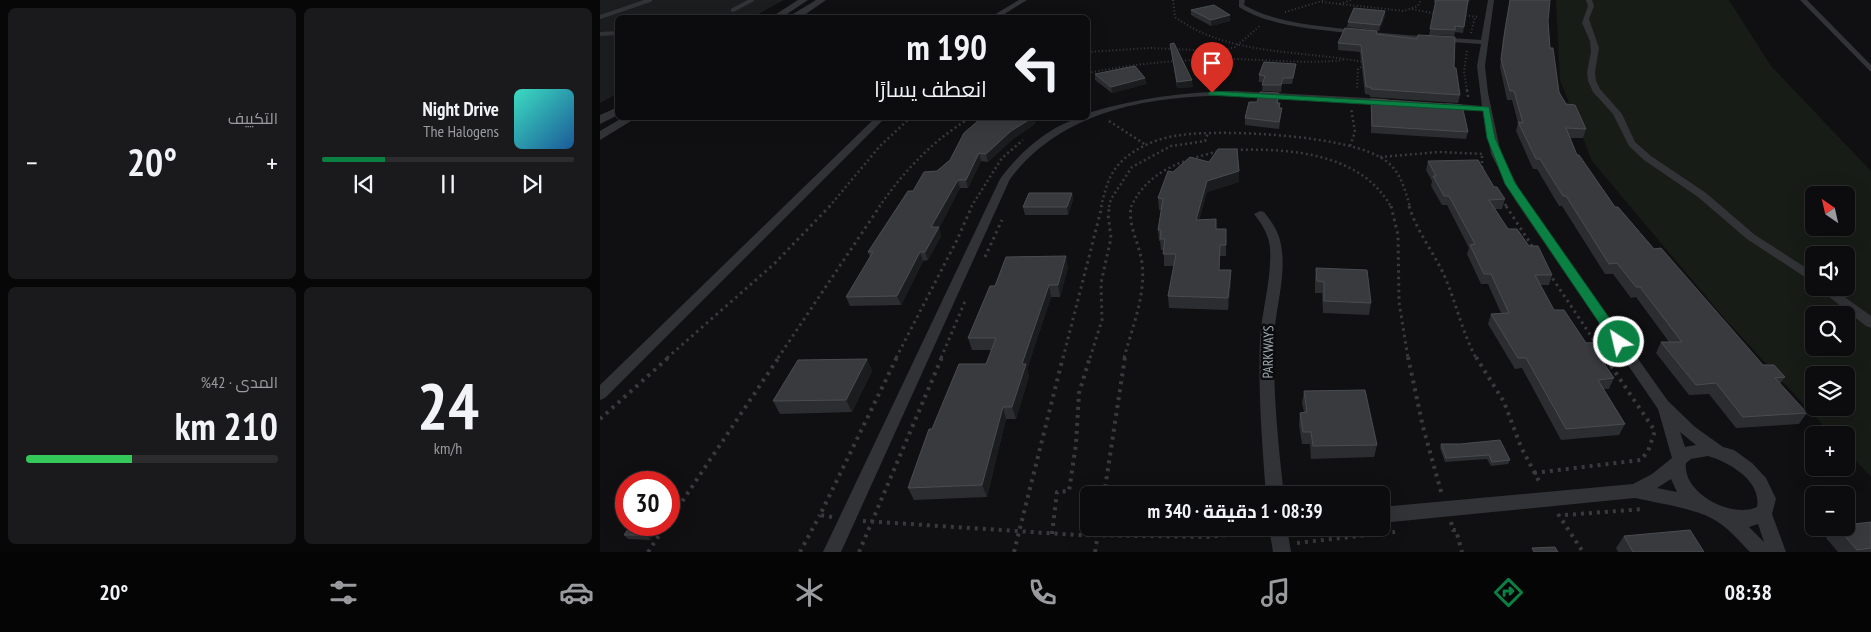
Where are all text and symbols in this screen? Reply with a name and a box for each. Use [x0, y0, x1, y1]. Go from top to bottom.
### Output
text: 190 m [906, 24, 987, 70]
icon: left [1005, 35, 1070, 100]
pin [1191, 42, 1233, 93]
icon: arrive [1198, 49, 1226, 77]
text: انعطف يسارًا [874, 75, 987, 103]
text: Night Drive [422, 97, 499, 121]
text: التكييف [228, 108, 278, 128]
text: The Halogens [423, 121, 499, 141]
text: 20° [127, 137, 177, 186]
text: − [26, 144, 38, 181]
text: + [266, 144, 278, 181]
icon: previous [350, 170, 378, 198]
icon: pause [434, 170, 462, 198]
icon: next [518, 170, 546, 198]
north arrow [1805, 186, 1855, 236]
map controls [1805, 186, 1855, 536]
button: sound [1805, 246, 1855, 296]
button: search [1805, 306, 1855, 356]
position arrow [1592, 315, 1644, 367]
street label: PARKWAYS [1259, 325, 1277, 379]
text: 24 [417, 363, 479, 447]
button: layers [1805, 366, 1855, 416]
text: المدى · 42% [201, 372, 278, 392]
text: 210 km [175, 401, 278, 450]
button: + [1805, 426, 1855, 476]
text: km/h [434, 438, 462, 458]
speed limit sign: 30 [615, 471, 680, 536]
button: − [1805, 486, 1855, 536]
text: 08:39 · 1 دقيقة · 340 m [1147, 499, 1323, 523]
icon: filters [326, 575, 361, 610]
icon: car [559, 575, 594, 610]
icon: climate [792, 575, 827, 610]
icon: phone [1025, 575, 1060, 610]
icon: music [1258, 575, 1293, 610]
icon: directions [1491, 575, 1526, 610]
text: 20° [99, 578, 128, 606]
text: 08:38 [1724, 578, 1772, 606]

